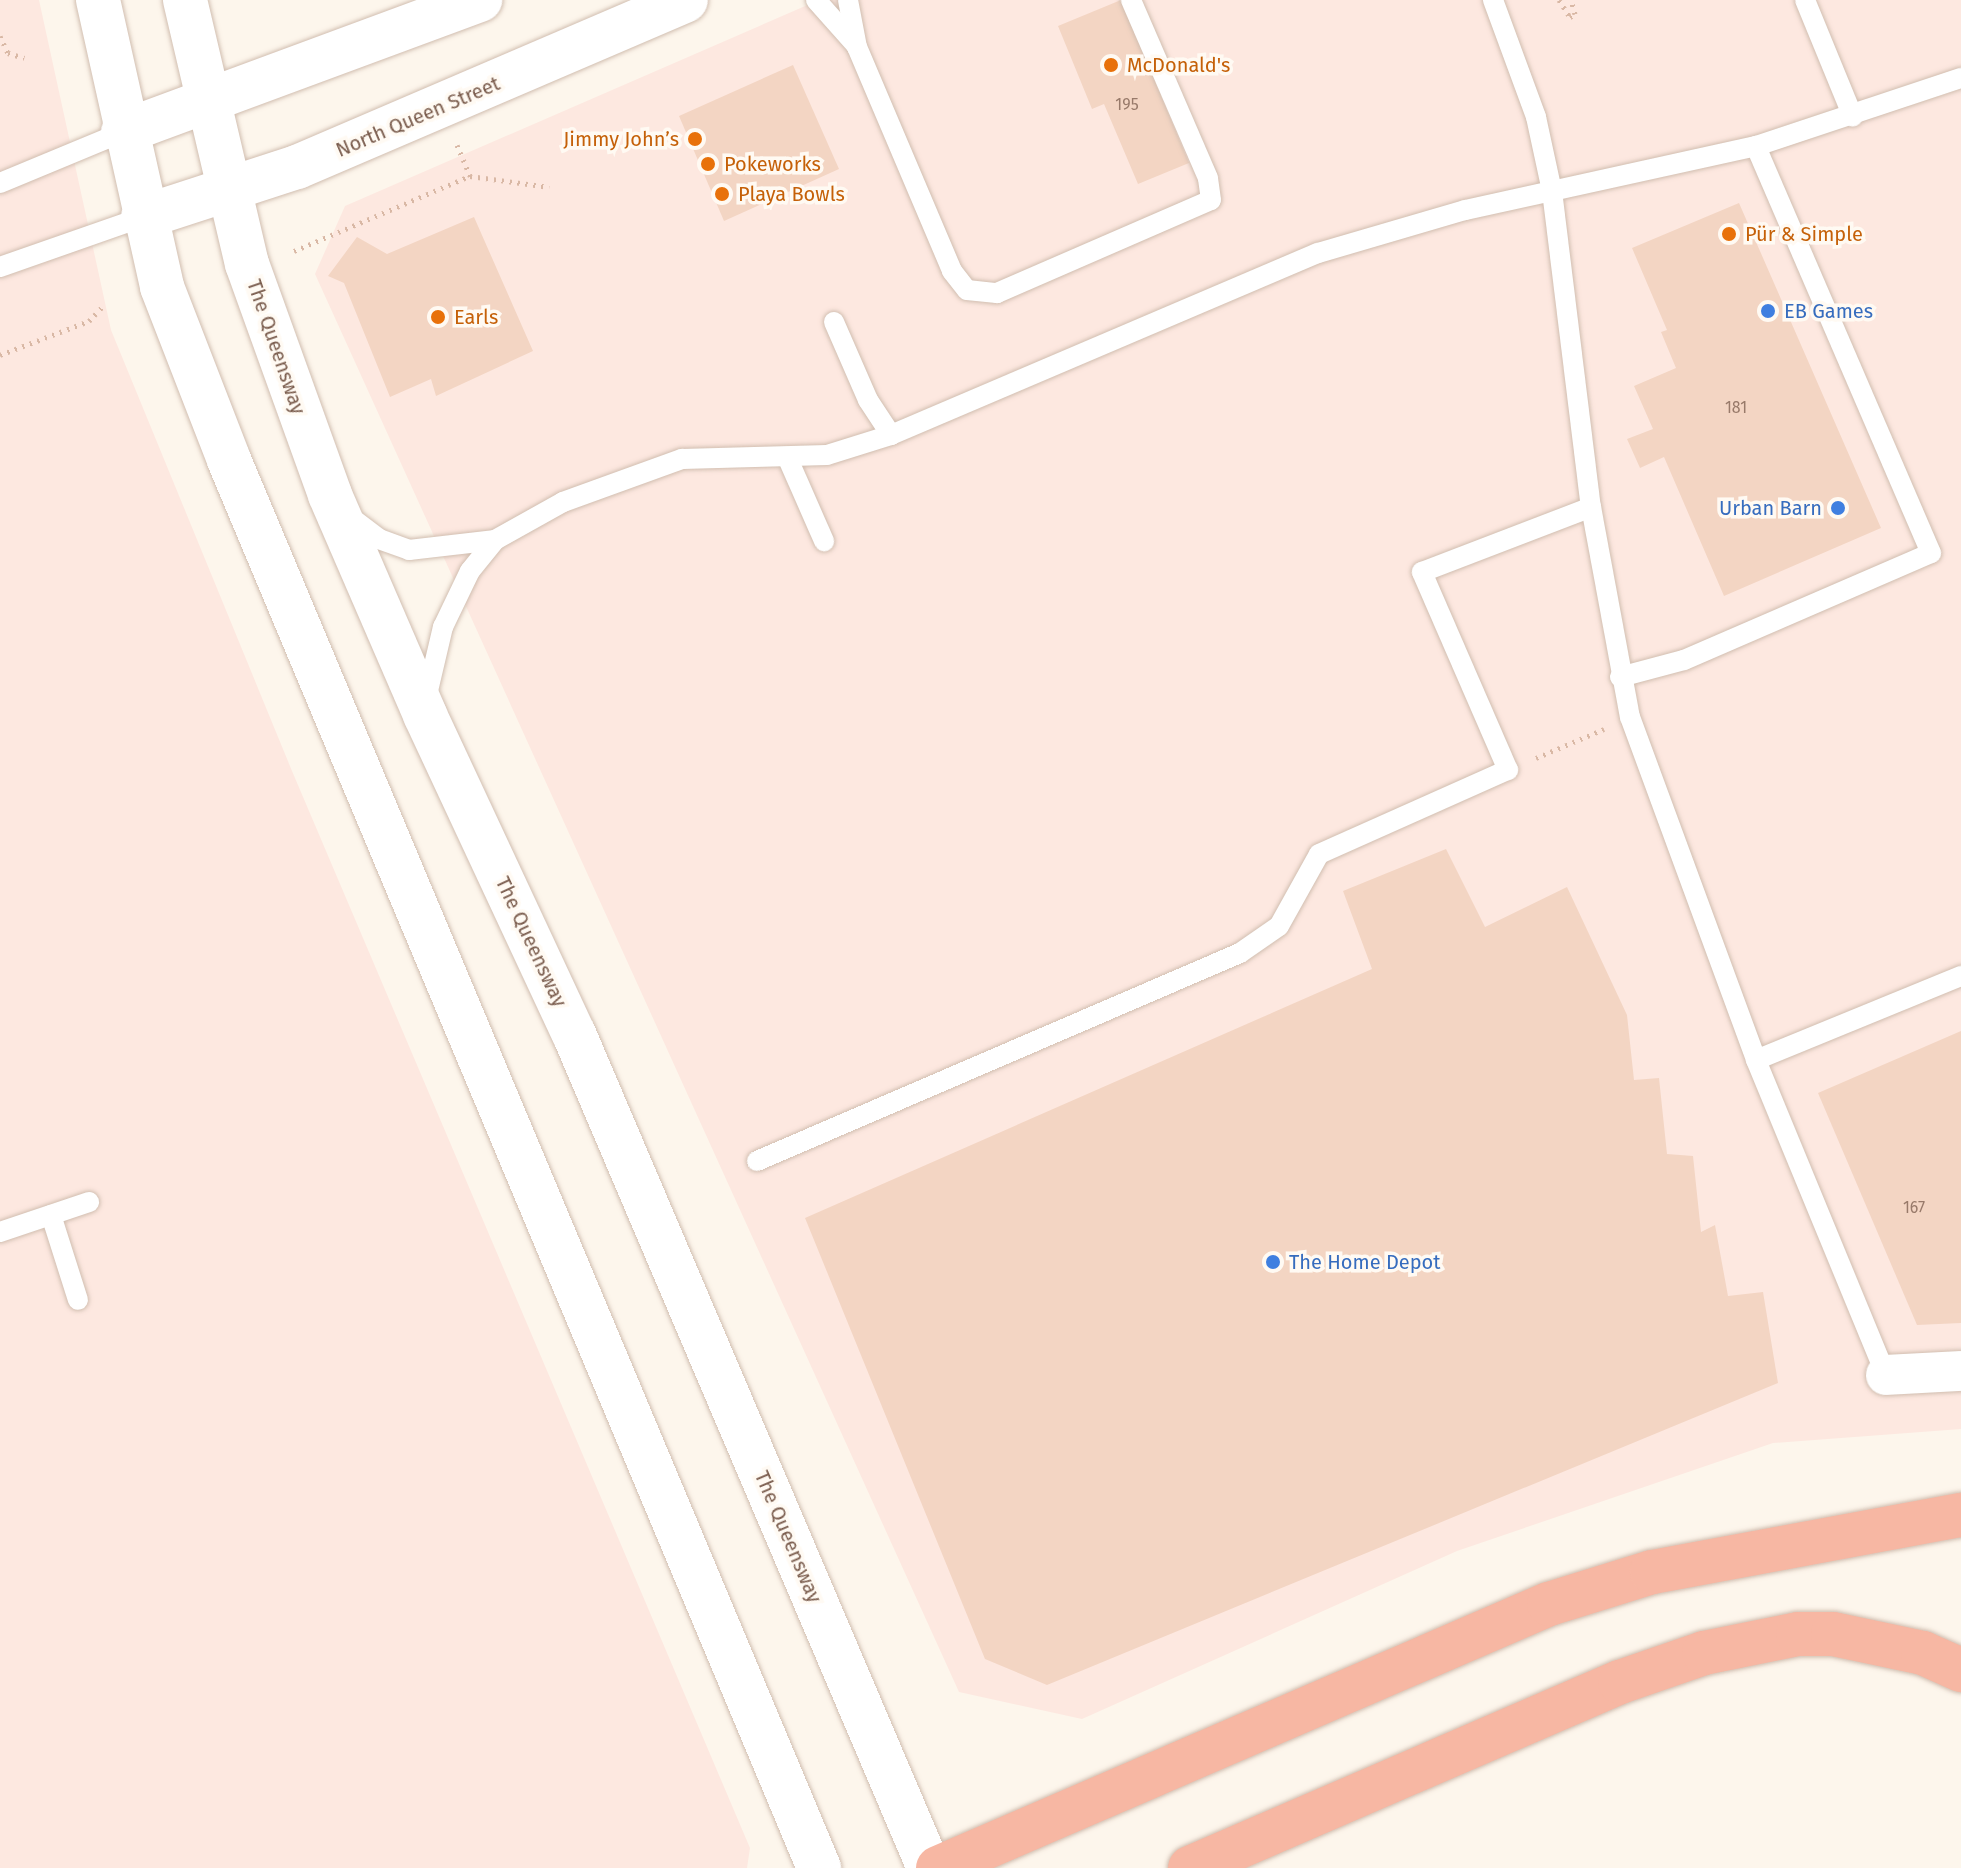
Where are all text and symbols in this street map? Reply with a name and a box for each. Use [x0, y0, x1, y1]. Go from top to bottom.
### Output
place label: McDonald's [1127, 53, 1230, 77]
marker: McDonald's [1102, 56, 1120, 74]
street label: North Queen Street [332, 72, 504, 162]
house number: 195 [1115, 95, 1139, 115]
place label: Jimmy John’s [563, 127, 679, 151]
marker: Jimmy John’s [686, 130, 704, 148]
place label: Pokeworks [724, 152, 821, 176]
marker: Pokeworks [699, 155, 717, 173]
place label: Playa Bowls [738, 182, 845, 206]
marker: Playa Bowls [713, 185, 731, 203]
place label: Pür & Simple [1745, 222, 1863, 246]
marker: Pür & Simple [1720, 225, 1738, 243]
street label: The Queensway [242, 276, 310, 418]
place label: EB Games [1784, 299, 1873, 323]
marker: EB Games [1759, 302, 1777, 320]
place label: Earls [454, 305, 498, 329]
marker: Earls [429, 308, 447, 326]
house number: 181 [1725, 398, 1747, 418]
place label: Urban Barn [1719, 496, 1822, 520]
marker: Urban Barn [1829, 499, 1847, 517]
street label: The Queensway [490, 873, 572, 1011]
house number: 167 [1903, 1198, 1925, 1218]
place label: The Home Depot [1289, 1250, 1440, 1274]
marker: The Home Depot [1264, 1253, 1282, 1271]
street label: The Queensway [749, 1467, 827, 1607]

